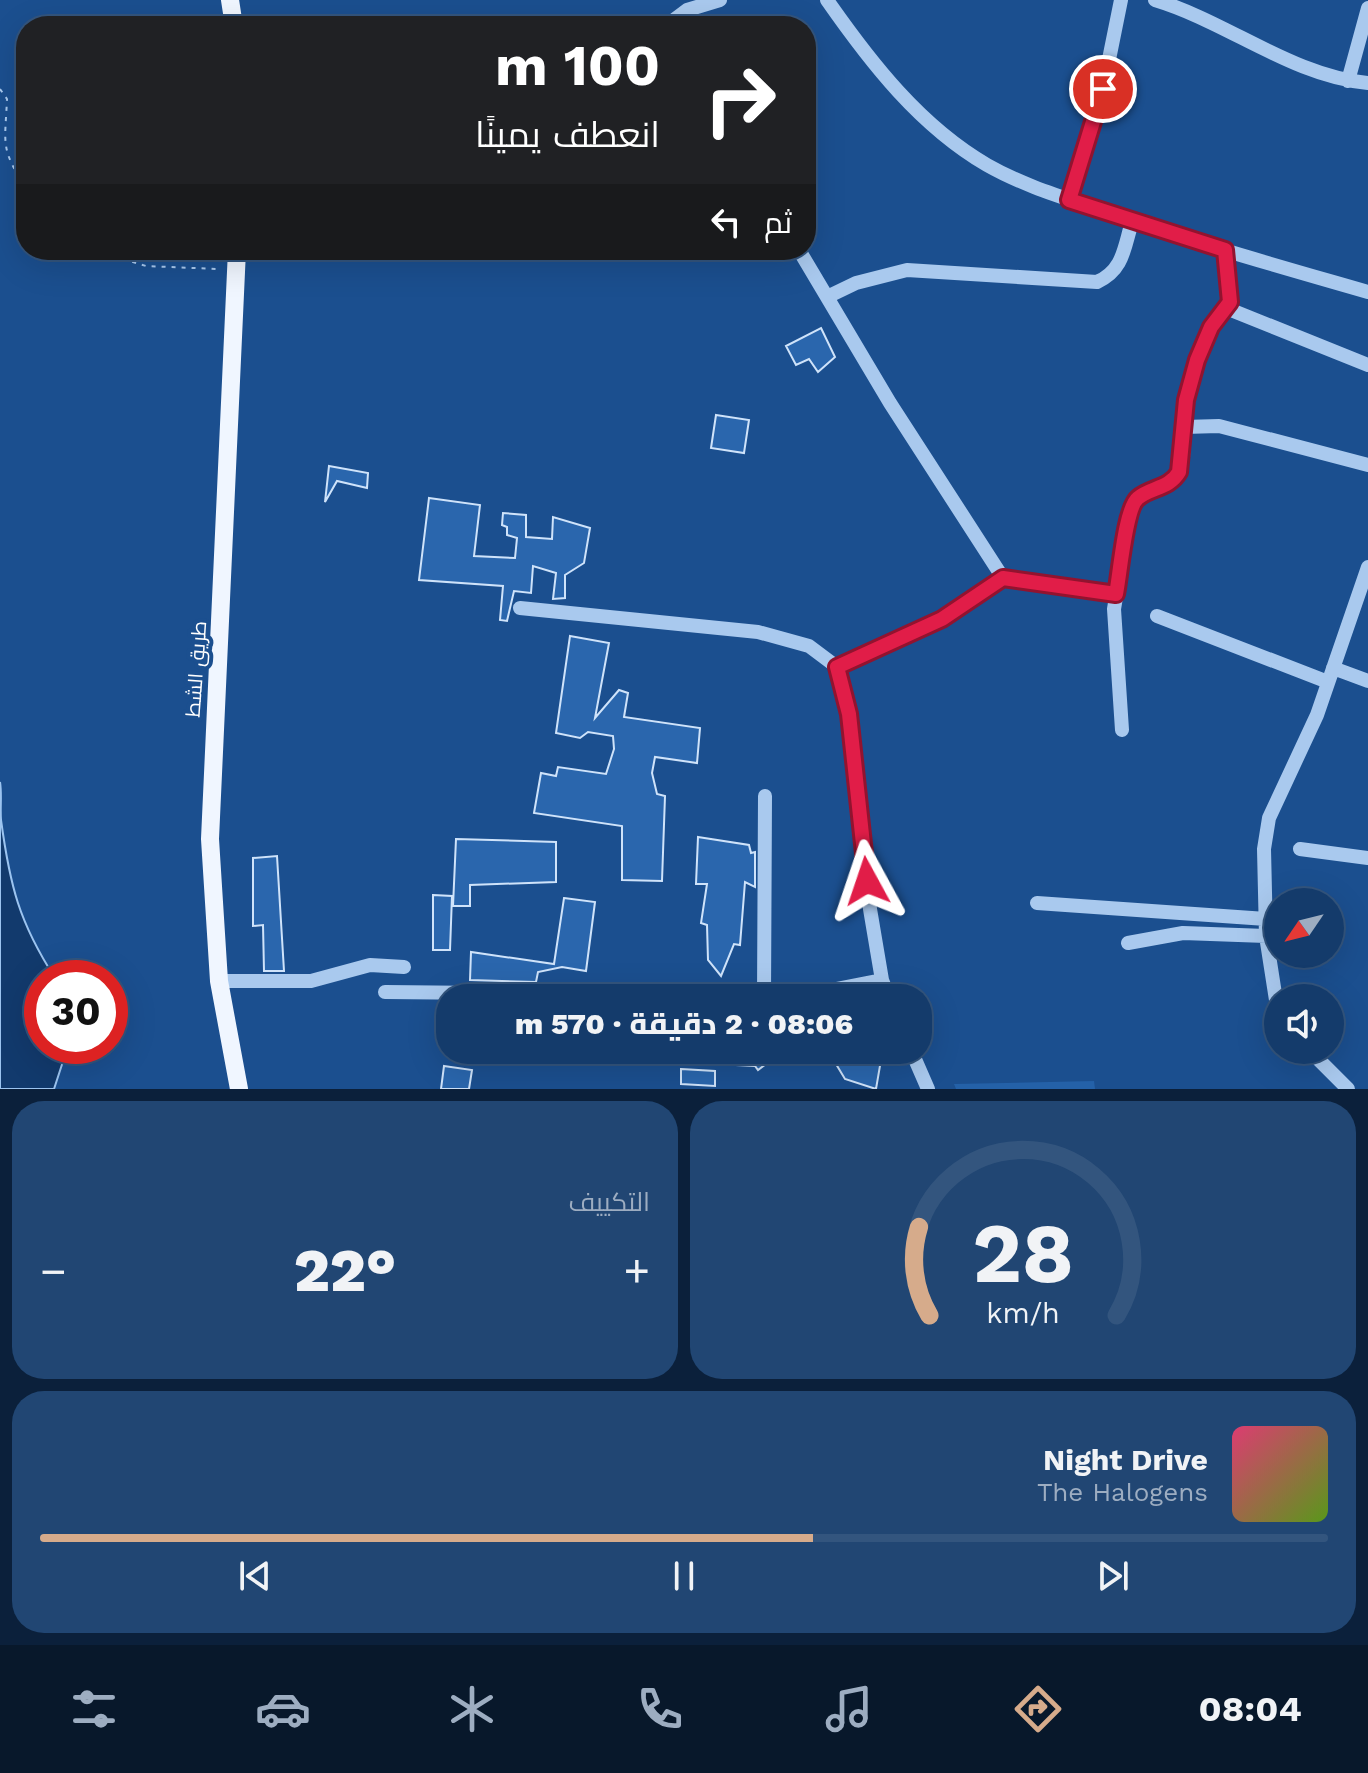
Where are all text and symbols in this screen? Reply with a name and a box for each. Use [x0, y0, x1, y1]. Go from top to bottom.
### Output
text: 100 m [495, 33, 660, 99]
icon: right [688, 48, 792, 152]
pin [1069, 55, 1137, 123]
icon: arrive [1081, 67, 1125, 111]
text: انعطف يمينًا [475, 114, 660, 156]
icon: left [704, 200, 748, 244]
text: ثم [764, 205, 792, 240]
street label: طريق الشط [181, 620, 212, 718]
position arrow [825, 839, 909, 923]
north arrow [1264, 888, 1344, 968]
map controls [1264, 888, 1344, 1064]
speed limit sign: 30 [24, 960, 128, 1064]
button: sound [1264, 984, 1344, 1064]
text: 08:06 · 2 دقيقة · 570 m [515, 1006, 853, 1041]
text: التكييف [568, 1187, 650, 1217]
text: 28 [972, 1205, 1074, 1302]
text: 22° [294, 1235, 396, 1306]
text: − [40, 1245, 67, 1297]
text: + [623, 1245, 650, 1297]
text: km/h [986, 1296, 1060, 1330]
text: Night Drive [1043, 1442, 1208, 1477]
text: The Halogens [1037, 1477, 1208, 1507]
icon: previous [233, 1554, 277, 1598]
icon: pause [662, 1554, 706, 1598]
icon: next [1091, 1554, 1135, 1598]
icon: filters [66, 1681, 122, 1737]
icon: car [255, 1681, 311, 1737]
icon: climate [444, 1681, 500, 1737]
icon: phone [632, 1681, 688, 1737]
icon: music [821, 1681, 877, 1737]
icon: directions [1010, 1681, 1066, 1737]
text: 08:04 [1199, 1688, 1302, 1730]

